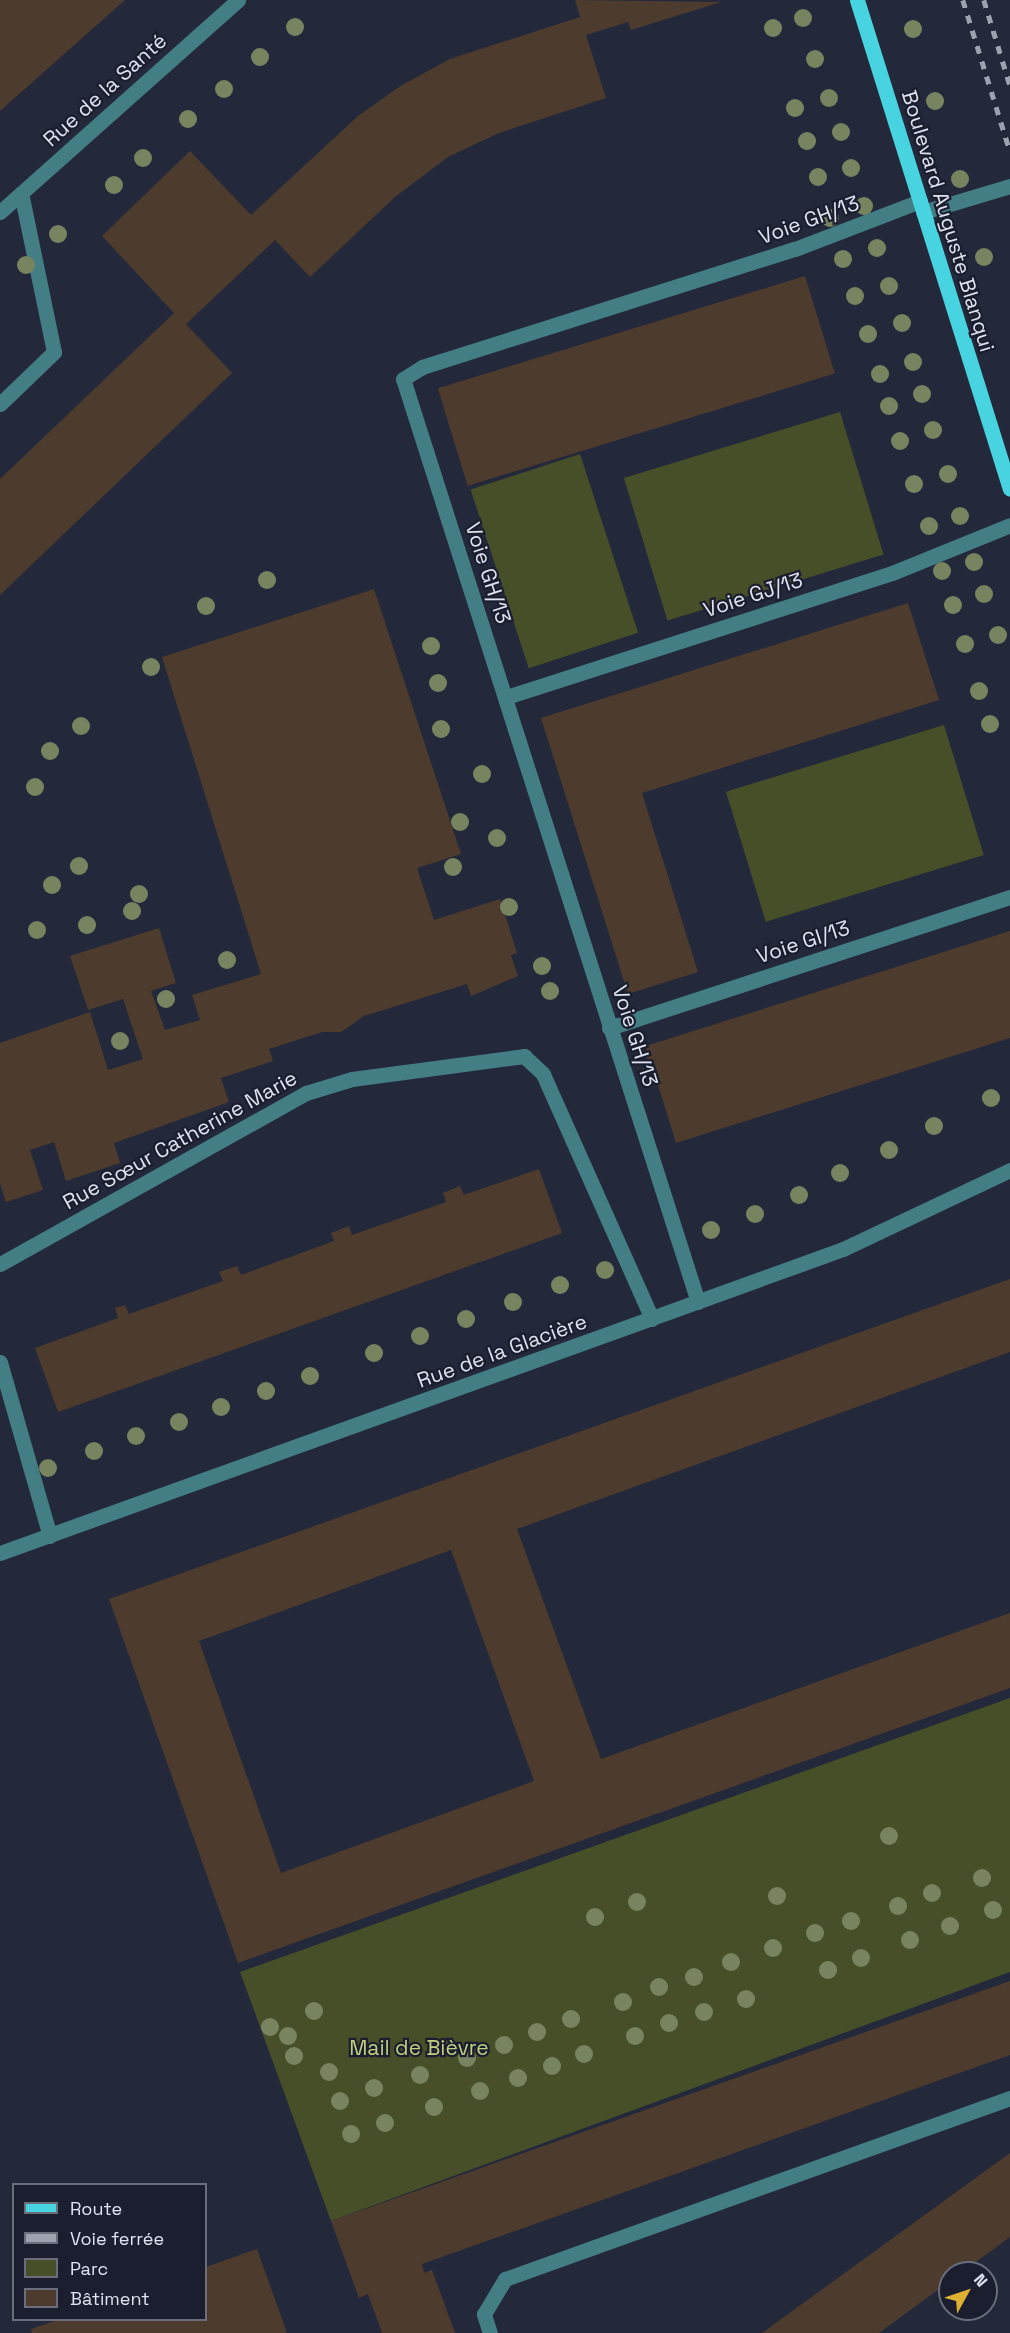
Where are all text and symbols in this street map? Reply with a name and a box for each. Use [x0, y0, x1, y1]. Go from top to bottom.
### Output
street label: Rue de la Santé [38, 28, 172, 152]
street label: Boulevard Auguste Blanqui [896, 87, 1000, 355]
street label: Voie GH/13 [755, 190, 863, 250]
street label: Voie GH/13 [460, 519, 516, 627]
street label: Voie GJ/13 [700, 567, 806, 623]
street label: Voie GI/13 [753, 915, 853, 969]
street label: Voie GH/13 [607, 982, 663, 1090]
street label: Rue Sœur Catherine Marie [59, 1065, 301, 1215]
street label: Rue de la Glacière [414, 1309, 590, 1393]
park label: Mail de Bièvre [349, 2035, 489, 2061]
legend [12, 2183, 207, 2321]
text: Route [70, 2197, 122, 2220]
text: Voie ferrée [70, 2227, 164, 2250]
text: Parc [70, 2257, 108, 2280]
north arrow [938, 2261, 998, 2321]
text: N [969, 2270, 992, 2291]
text: Bâtiment [70, 2287, 150, 2310]

